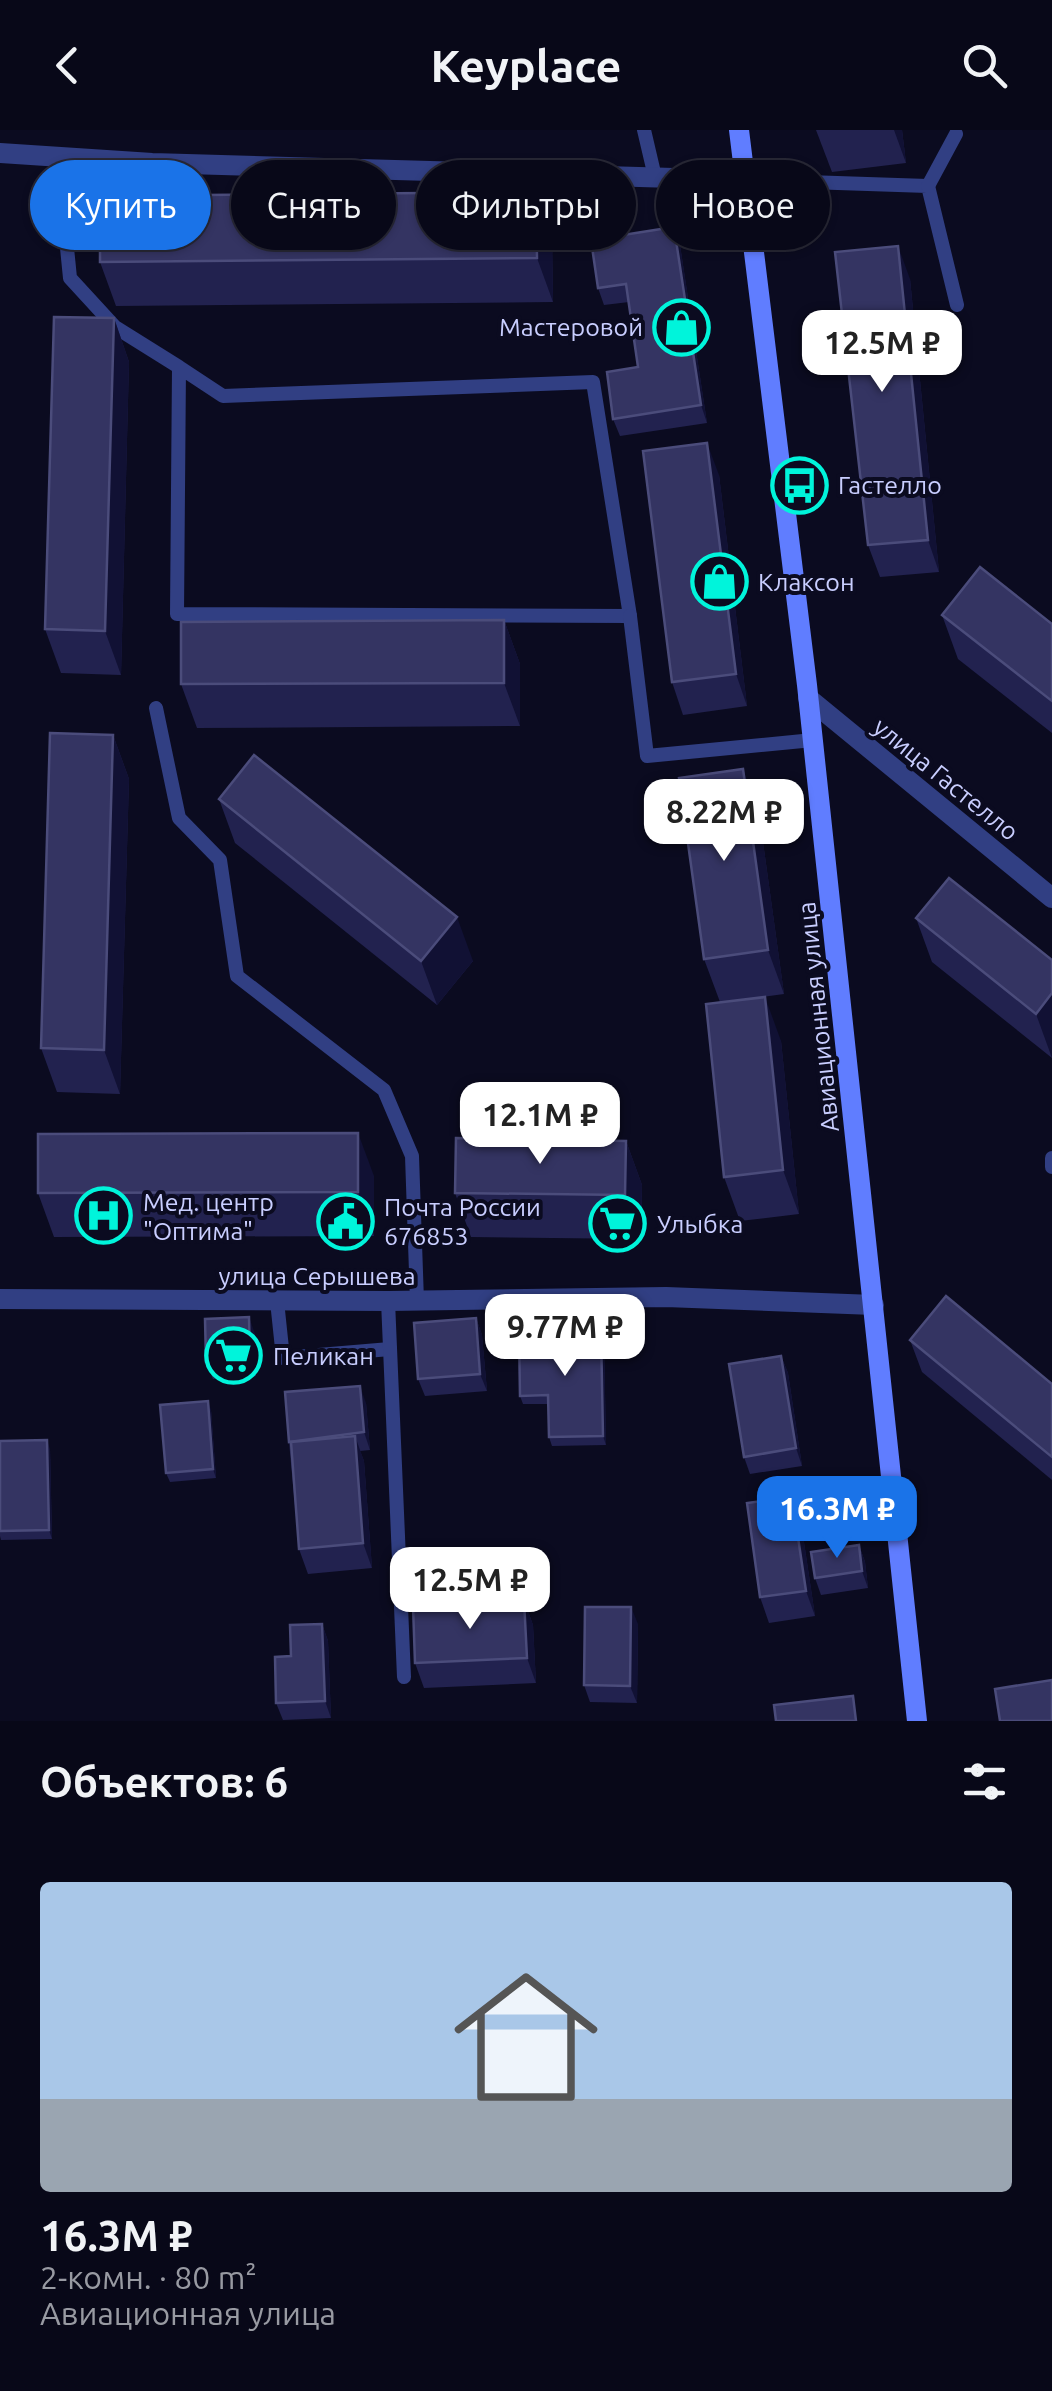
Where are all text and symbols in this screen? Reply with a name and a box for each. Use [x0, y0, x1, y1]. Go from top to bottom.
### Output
icon: back [40, 38, 95, 93]
icon: search [957, 38, 1012, 93]
text: Keyplace [431, 40, 621, 91]
chip: Купить [30, 160, 211, 250]
chip: Снять [231, 160, 396, 250]
chip: Фильтры [416, 160, 636, 250]
chip: Новое [656, 160, 830, 250]
shop icon: Мастеровой [652, 297, 712, 357]
pin: 12.5M ₽ [790, 310, 974, 395]
place label: Мастеровой [499, 313, 643, 341]
text: 12.5M ₽ [824, 324, 940, 360]
bus stop icon: Гастелло [769, 455, 829, 515]
place label: Гастелло [838, 471, 942, 499]
shop icon: Клаксон [689, 552, 749, 612]
place label: Клаксон [758, 568, 855, 596]
street label: улица Гастелло [868, 712, 1024, 846]
pin: 8.22M ₽ [632, 779, 816, 864]
text: 8.22M ₽ [666, 793, 782, 829]
street label: Авиационная улица [792, 901, 844, 1133]
pin: 12.1M ₽ [448, 1082, 632, 1167]
text: 12.1M ₽ [482, 1096, 598, 1132]
hospital icon: Мед. центр "Оптима" [74, 1186, 134, 1246]
place label: Мед. центр "Оптима" [143, 1188, 274, 1245]
public building icon: Почта России 676853 [315, 1191, 375, 1251]
place label: Почта России 676853 [384, 1193, 541, 1250]
supermarket icon: Улыбка [588, 1194, 648, 1254]
place label: Улыбка [657, 1210, 743, 1238]
street label: улица Серышева [218, 1262, 416, 1290]
pin: 9.77M ₽ [473, 1294, 657, 1379]
text: 9.77M ₽ [507, 1308, 623, 1344]
supermarket icon: Пеликан [204, 1326, 264, 1386]
place label: Пеликан [273, 1342, 374, 1370]
pin: 16.3M ₽ [745, 1476, 929, 1561]
text: 16.3M ₽ [779, 1490, 895, 1526]
pin: 12.5M ₽ [378, 1547, 562, 1632]
text: 12.5M ₽ [412, 1561, 528, 1597]
icon: filters [957, 1754, 1012, 1809]
text: Объектов: 6 [40, 1758, 288, 1805]
icon: home [436, 1947, 616, 2127]
text: 16.3M ₽ [40, 2212, 192, 2259]
text: 2-комн. · 80 m² [40, 2259, 257, 2295]
text: Авиационная улица [40, 2295, 336, 2331]

